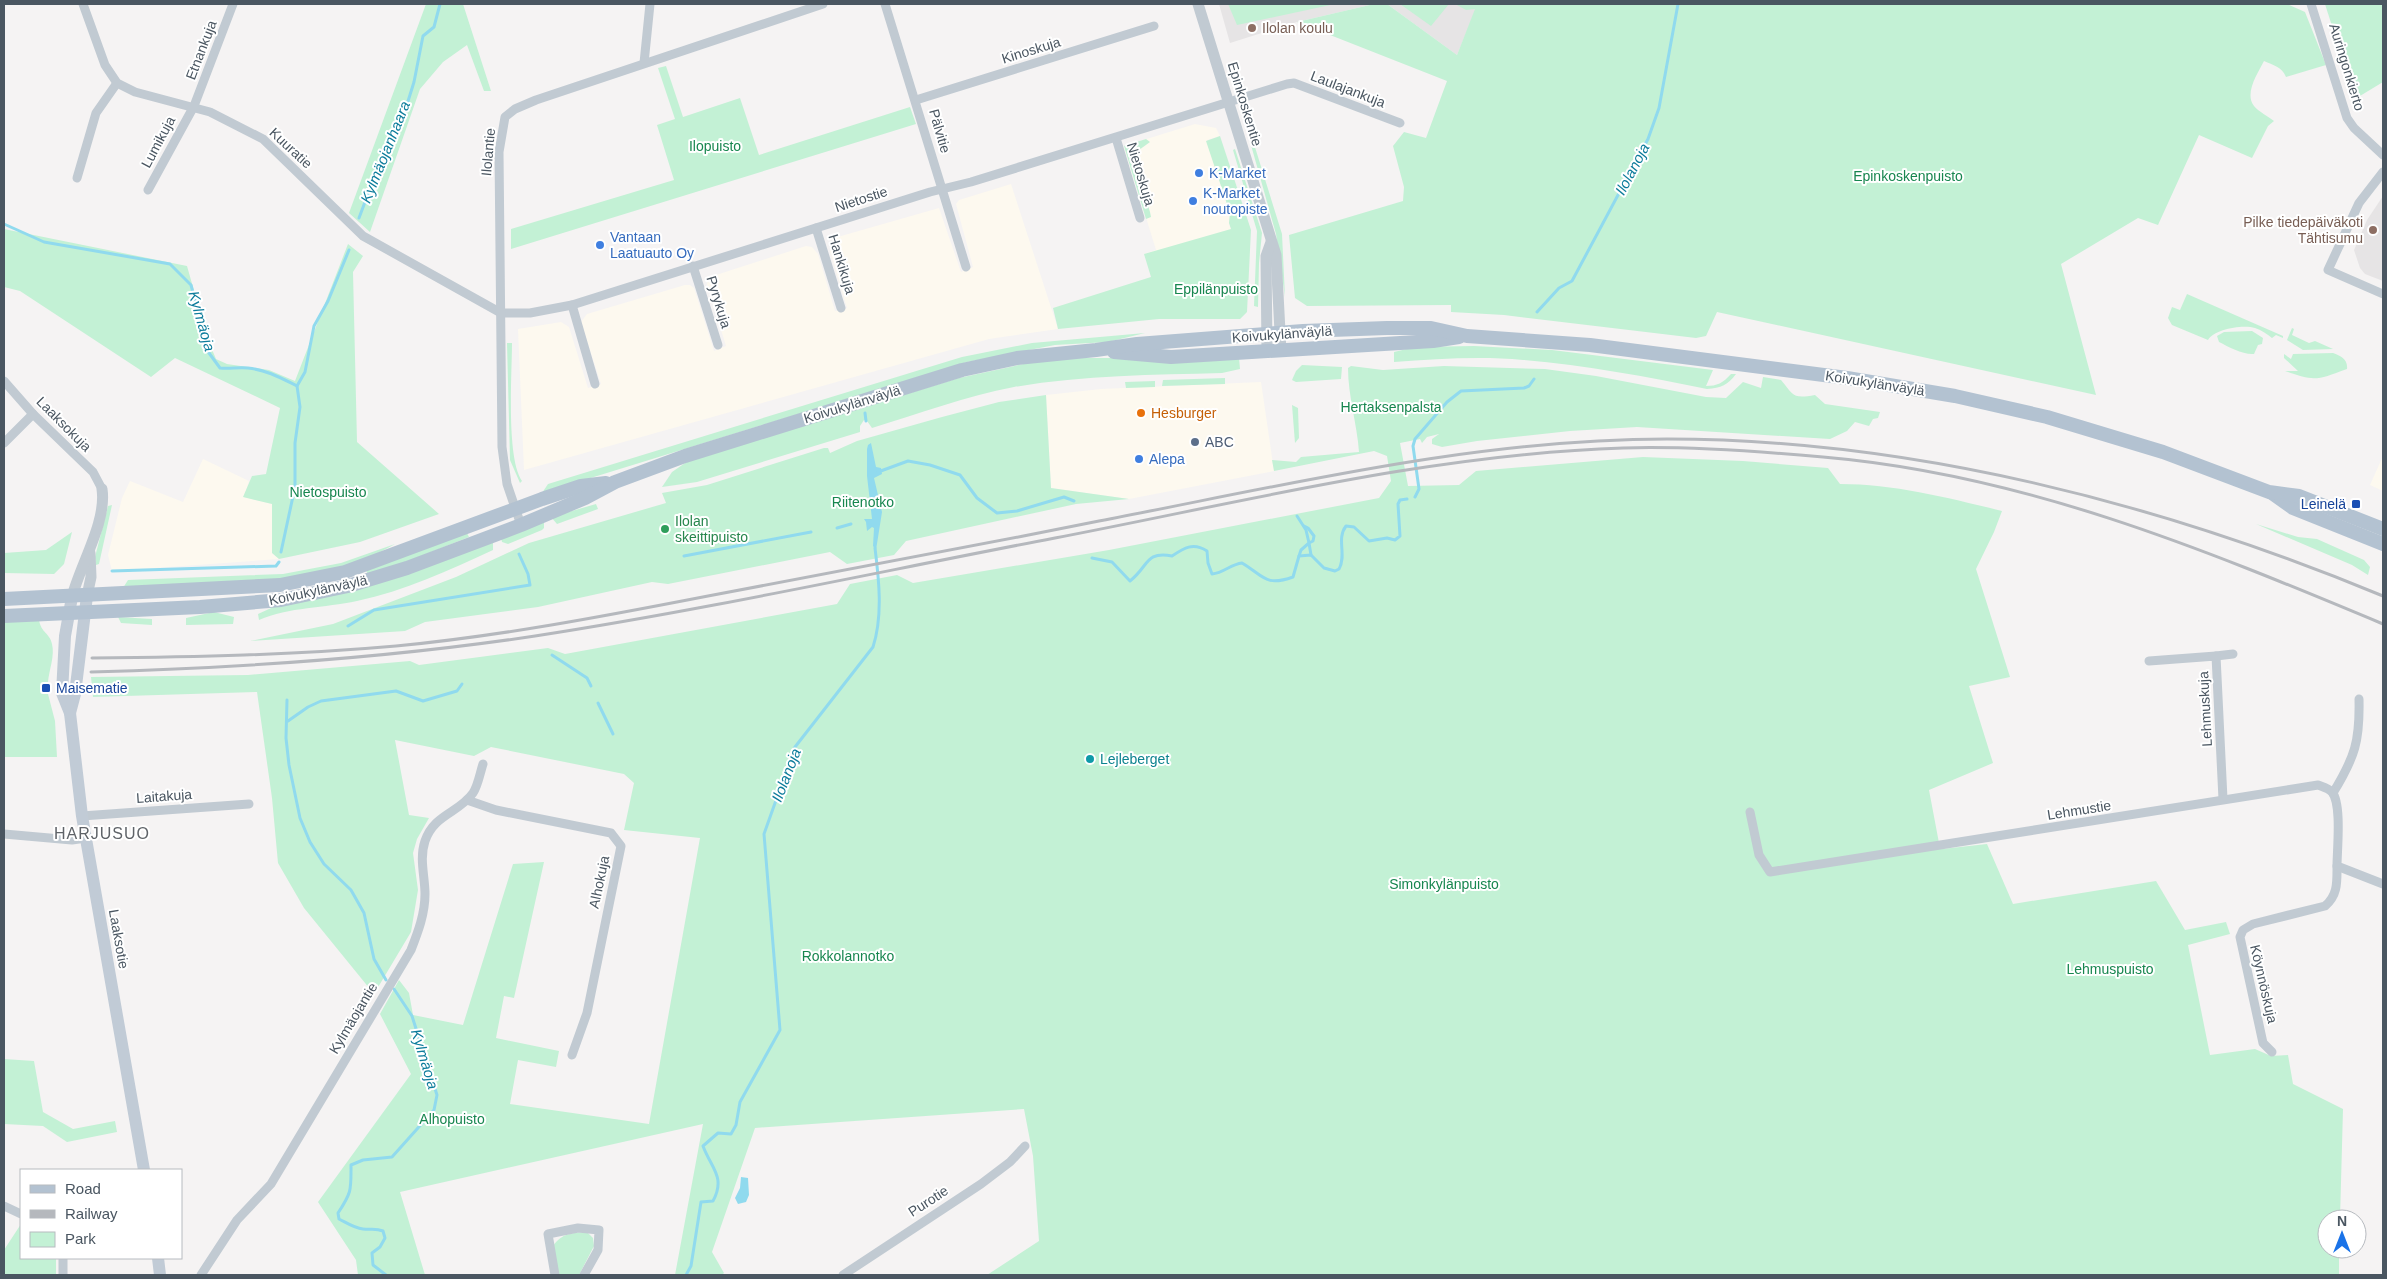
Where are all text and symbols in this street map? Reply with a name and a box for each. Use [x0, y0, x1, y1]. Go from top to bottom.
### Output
street label: Etnankuja [182, 18, 220, 82]
place label: Ilolan koulu [1262, 20, 1333, 36]
street label: Auringonkierto [2326, 21, 2368, 113]
marker: Ilolan koulu [1246, 22, 1258, 34]
street label: Kinoskuja [1000, 33, 1063, 67]
street label: Epinkoskentie [1225, 60, 1265, 148]
street label: Laulajankuja [1308, 67, 1388, 111]
water label: Kylmäojanhaara [357, 99, 413, 205]
street label: Pälvitie [926, 107, 954, 155]
street label: Lumikuja [138, 113, 178, 170]
street label: Kuuratie [266, 124, 316, 172]
street label: Ilolantie [478, 127, 498, 177]
park label: Ilopuisto [689, 138, 741, 154]
street label: Nietoskuja [1124, 140, 1158, 208]
water label: Ilolanoja [1611, 140, 1653, 198]
place label: K-Market [1209, 165, 1266, 181]
marker: K-Market [1193, 167, 1205, 179]
park label: Epinkoskenpuisto [1853, 168, 1963, 184]
street label: Nietostie [833, 183, 890, 215]
place label: K-Market noutopiste [1203, 185, 1268, 217]
marker: K-Market noutopiste [1187, 195, 1199, 207]
place label: Pilke tiedepäiväkoti Tähtisumu [2243, 214, 2363, 246]
marker: Pilke tiedepäiväkoti Tähtisumu [2367, 224, 2379, 236]
place label: Vantaan Laatuauto Oy [610, 229, 694, 261]
street label: Hankikuja [825, 232, 859, 296]
marker: Vantaan Laatuauto Oy [594, 239, 606, 251]
street label: Pyrykuja [704, 274, 735, 330]
park label: Eppilänpuisto [1174, 281, 1258, 297]
water label: Kylmäoja [185, 289, 219, 353]
street label: Koivukylänväylä [1231, 323, 1333, 345]
street label: Koivukylänväylä [1824, 367, 1926, 399]
street label: Koivukylänväylä [802, 382, 903, 426]
street label: Laaksokuja [33, 393, 95, 455]
park label: Hertaksenpalsta [1340, 399, 1442, 415]
place label: Hesburger [1151, 405, 1217, 421]
marker: Hesburger [1135, 407, 1147, 419]
place label: ABC [1205, 434, 1234, 450]
marker: ABC [1189, 436, 1201, 448]
place label: Alepa [1149, 451, 1185, 467]
marker: Alepa [1133, 453, 1145, 465]
park label: Nietospuisto [289, 484, 367, 500]
park label: Riitenotko [832, 494, 894, 510]
place label: Leinelä [2301, 496, 2346, 512]
marker: Leinelä [2350, 498, 2362, 510]
place label: Ilolan skeittipuisto [675, 513, 748, 545]
marker: Ilolan skeittipuisto [659, 523, 671, 535]
street label: Koivukylänväylä [267, 572, 369, 608]
street label: Lehmuskuja [2195, 671, 2215, 747]
place label: Maisematie [56, 680, 128, 696]
marker: Maisematie [40, 682, 52, 694]
water label: Ilolanoja [768, 746, 804, 804]
place label: Lejleberget [1100, 751, 1169, 767]
marker: Lejleberget [1084, 753, 1096, 765]
street label: Laitakuja [135, 786, 193, 806]
street label: Lehmustie [2046, 797, 2112, 823]
district label: HARJUSUO [54, 825, 150, 842]
street label: Alhokuja [586, 854, 612, 910]
park label: Simonkylänpuisto [1389, 876, 1499, 892]
street label: Laaksotie [106, 908, 132, 970]
street label: Köynnöskuja [2247, 943, 2281, 1025]
park label: Rokkolannotko [802, 948, 895, 964]
park label: Lehmuspuisto [2066, 961, 2154, 977]
street label: Kylmäojantie [326, 979, 381, 1056]
water label: Kylmäoja [408, 1027, 442, 1091]
park label: Alhopuisto [419, 1111, 485, 1127]
legend [20, 1169, 182, 1259]
text: Road [65, 1180, 101, 1197]
street label: Purotie [905, 1182, 951, 1220]
text: Railway [65, 1205, 118, 1222]
north arrow [2317, 1209, 2367, 1259]
text: N [2337, 1213, 2347, 1229]
text: Park [65, 1230, 96, 1247]

